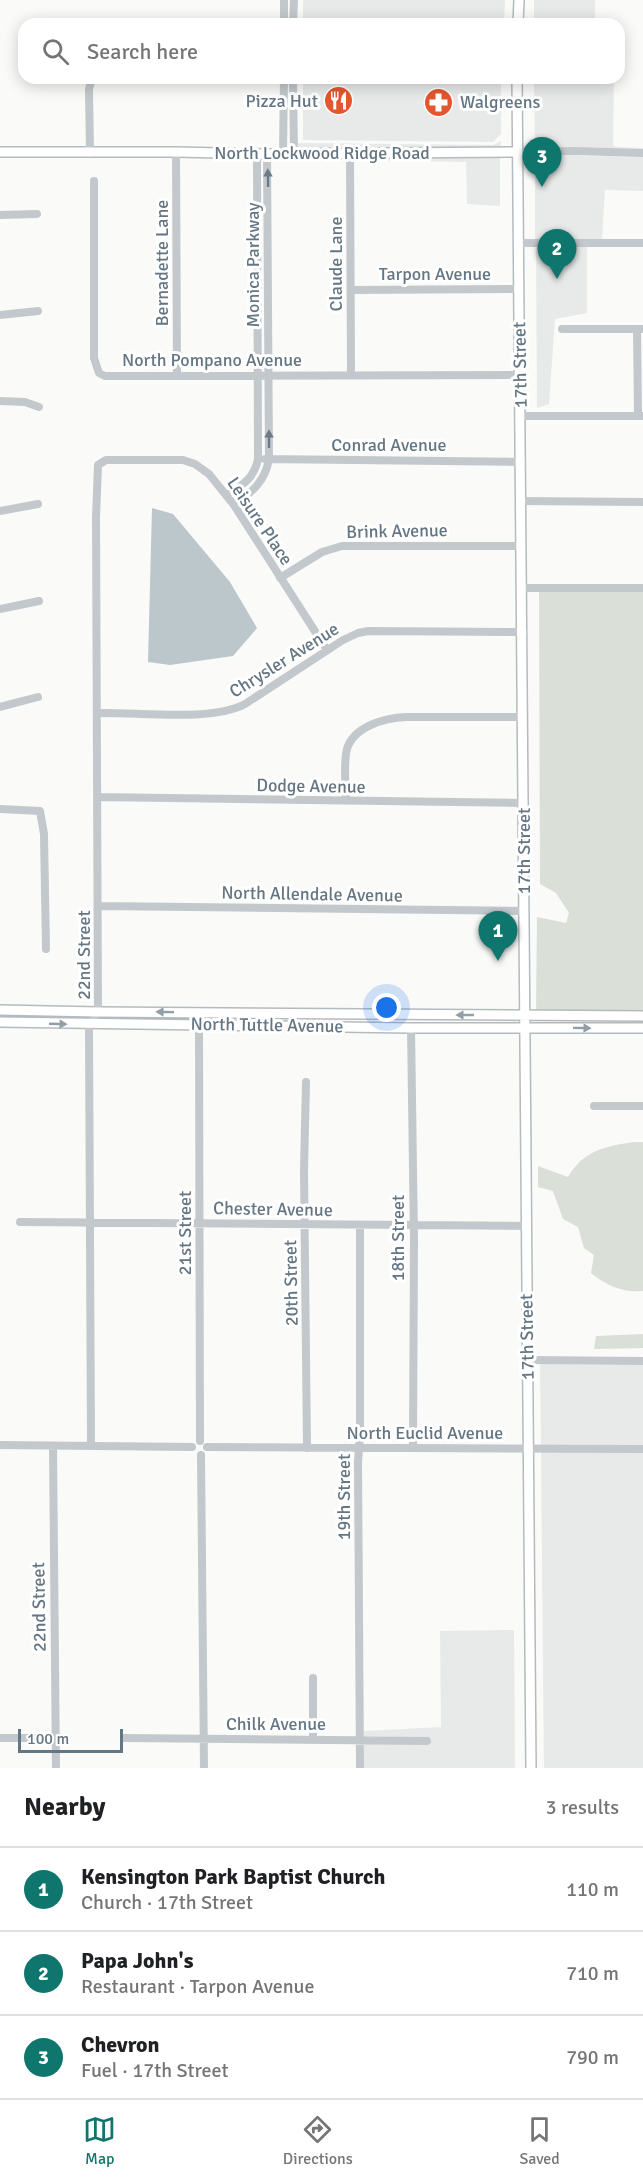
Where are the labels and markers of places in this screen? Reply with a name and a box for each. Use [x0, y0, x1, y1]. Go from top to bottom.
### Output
restaurant icon: Pizza Hut [323, 85, 355, 117]
pharmacy icon: Walgreens [423, 86, 455, 118]
place label: Pizza Hut [245, 90, 318, 112]
place label: Walgreens [460, 91, 541, 113]
pin: 3 [522, 138, 562, 187]
pin: 2 [538, 230, 576, 279]
pin: 1 [478, 912, 518, 961]

